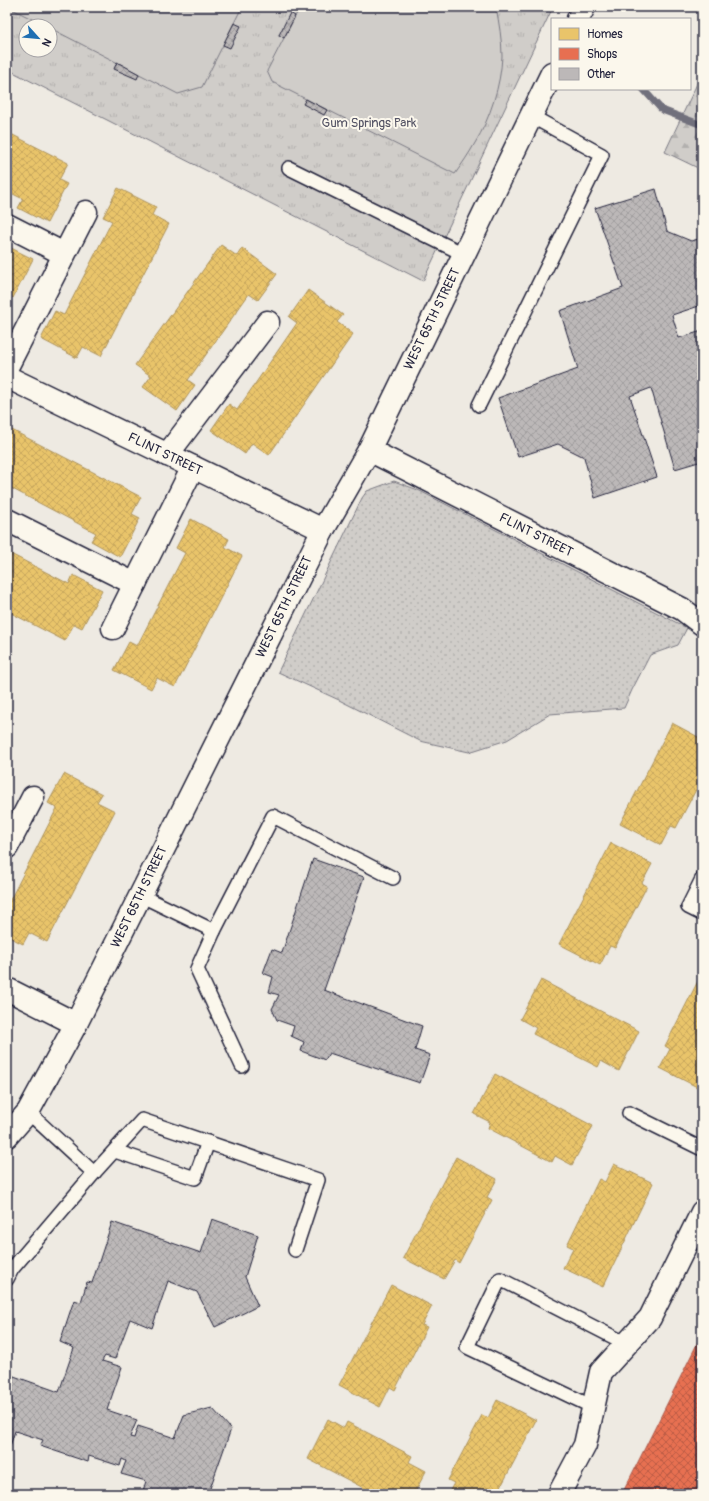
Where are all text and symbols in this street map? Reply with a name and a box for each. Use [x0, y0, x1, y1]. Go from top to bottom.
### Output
north arrow [18, 18, 58, 58]
legend [551, 18, 691, 90]
text: Homes [587, 27, 623, 42]
text: N [39, 36, 54, 49]
text: Shops [587, 47, 618, 62]
text: Other [587, 67, 616, 82]
park label: Gum Springs Park [322, 115, 417, 131]
street label: WEST 65TH STREET [400, 265, 464, 373]
street label: FLINT STREET [125, 429, 205, 479]
street label: FLINT STREET [496, 510, 576, 560]
street label: WEST 65TH STREET [252, 553, 316, 661]
street label: WEST 65TH STREET [107, 843, 171, 951]

